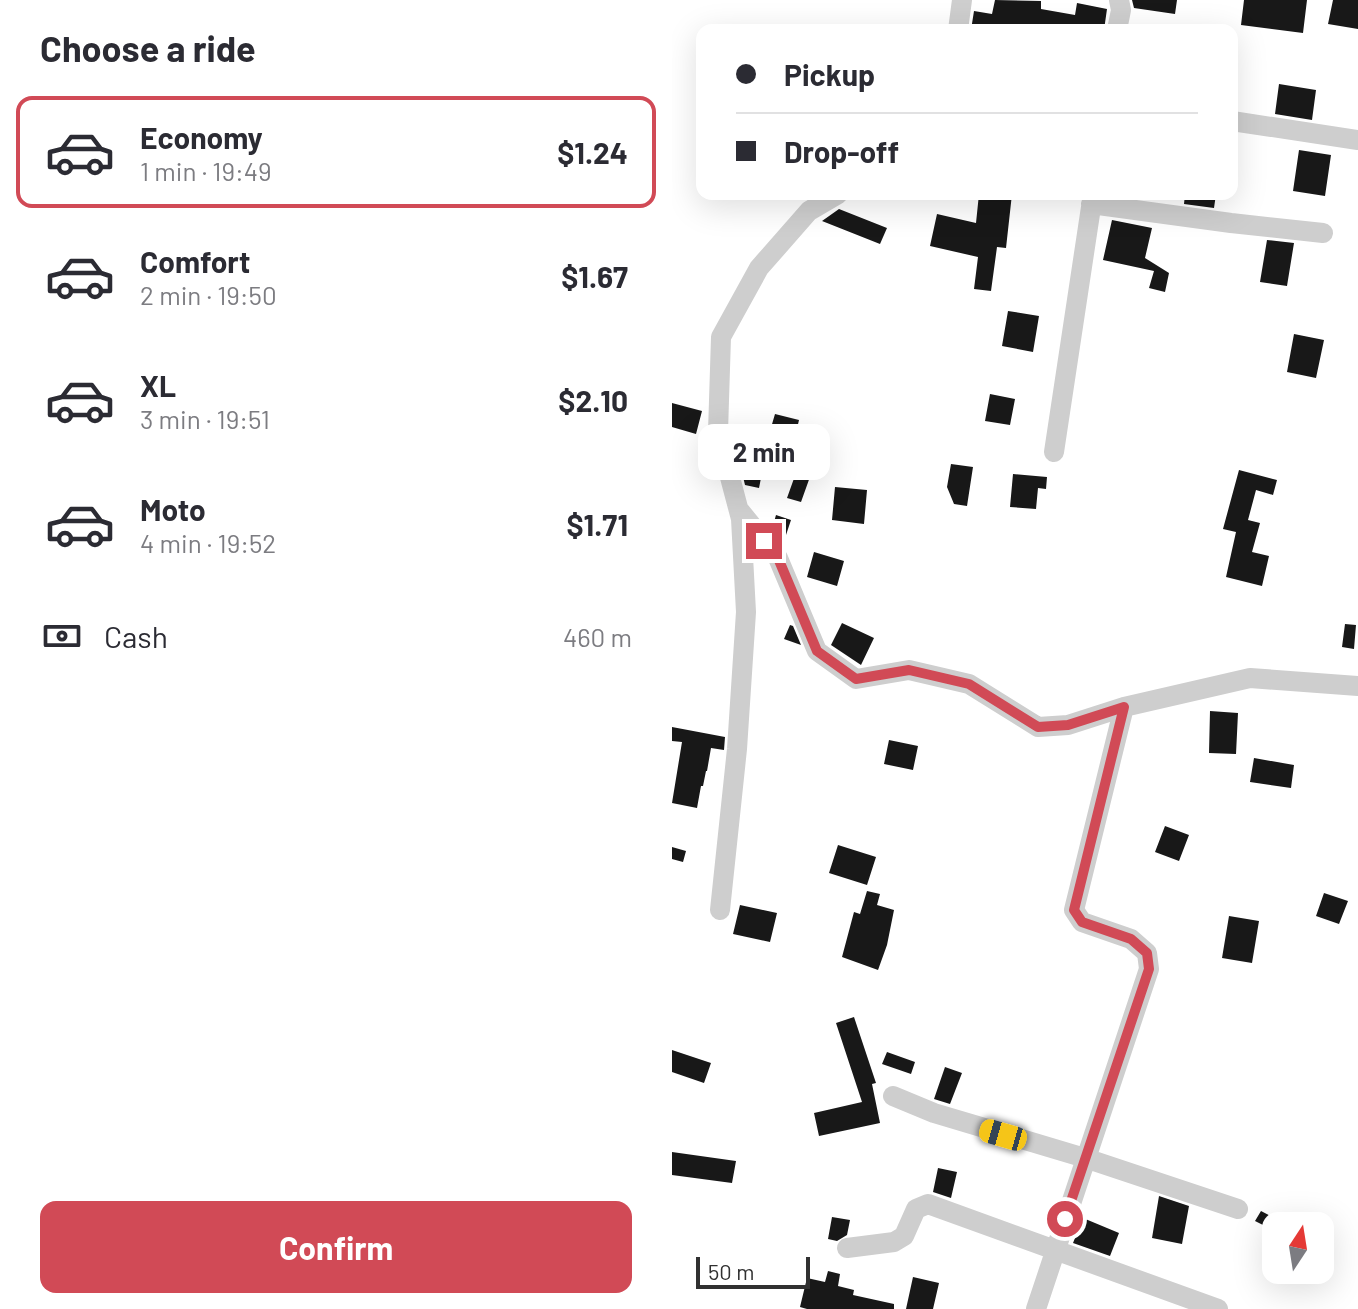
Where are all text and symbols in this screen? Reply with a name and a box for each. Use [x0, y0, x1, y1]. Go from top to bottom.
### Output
text: Choose a ride [40, 26, 256, 69]
text: Pickup [784, 56, 875, 92]
icon: car [44, 116, 116, 188]
text: Economy [140, 119, 263, 155]
text: Drop-off [784, 133, 899, 169]
text: $1.24 [557, 134, 628, 170]
text: 1 min · 19:49 [140, 155, 272, 186]
icon: car [44, 240, 116, 312]
text: Comfort [140, 243, 250, 279]
text: $1.67 [561, 258, 628, 294]
text: 2 min · 19:50 [140, 279, 277, 310]
icon: car [44, 364, 116, 436]
text: XL [140, 367, 176, 403]
text: $2.10 [558, 382, 628, 418]
text: 3 min · 19:51 [140, 403, 270, 434]
callout: 2 min [698, 425, 830, 481]
text: 2 min [733, 436, 795, 467]
icon: car [44, 488, 116, 560]
text: Moto [140, 491, 206, 527]
text: $1.71 [566, 506, 628, 542]
route end [746, 523, 782, 559]
text: 4 min · 19:52 [140, 527, 276, 558]
icon: cash [40, 614, 84, 658]
text: Cash [104, 618, 168, 654]
text: 460 m [563, 621, 632, 652]
car [977, 1117, 1029, 1153]
button: Confirm [40, 1201, 632, 1293]
route start [1047, 1201, 1083, 1237]
north arrow [1262, 1212, 1334, 1284]
map controls [1262, 1212, 1334, 1284]
scale bar [696, 1253, 810, 1289]
text: 50 m [708, 1258, 754, 1284]

